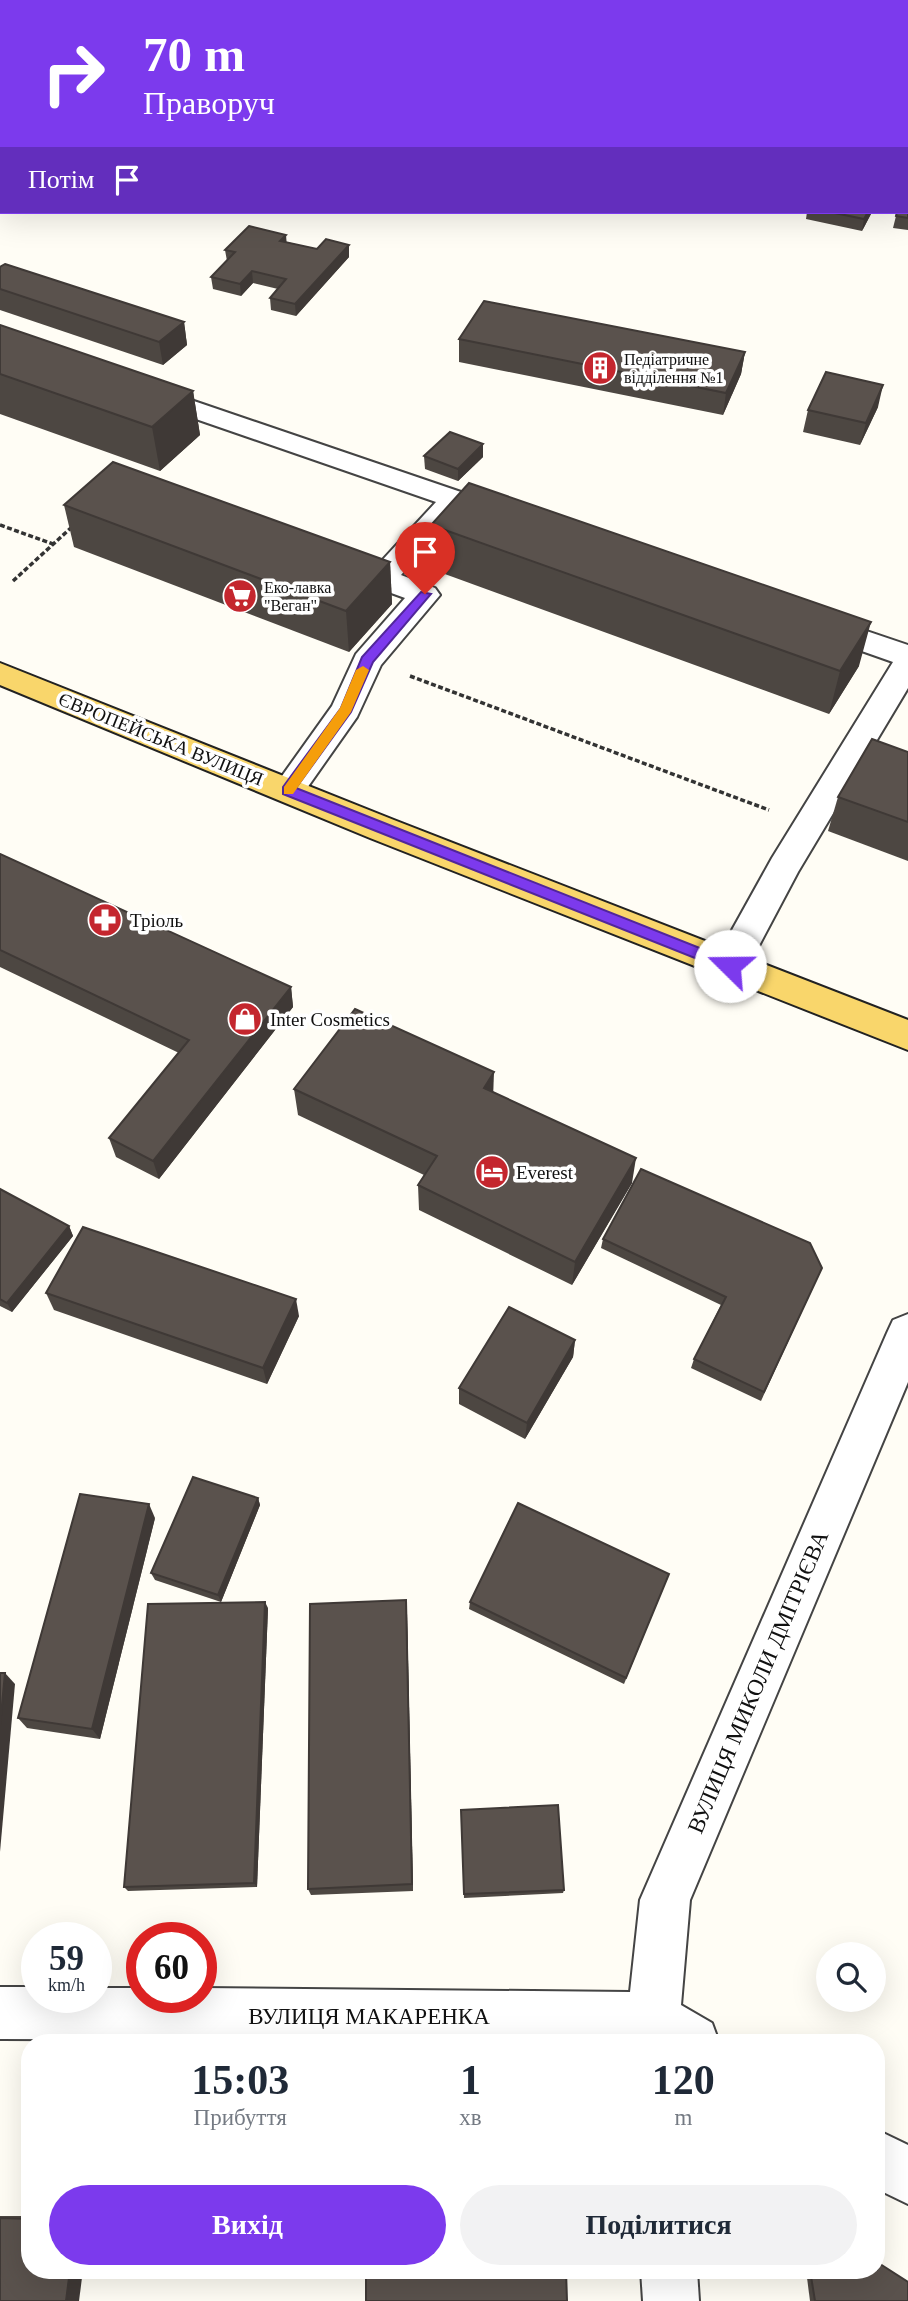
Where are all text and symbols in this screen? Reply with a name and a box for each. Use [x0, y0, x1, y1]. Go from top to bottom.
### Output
text: 70 m [143, 27, 245, 82]
icon: right [28, 28, 119, 119]
text: Праворуч [143, 85, 275, 121]
icon: arrive [108, 161, 146, 199]
text: Потім [28, 165, 94, 194]
building icon: Педіатричне відділення №1 [581, 349, 619, 387]
place label: Педіатричне відділення №1 [624, 351, 724, 387]
pin [395, 522, 455, 594]
icon: arrive [406, 533, 444, 571]
supermarket icon: Еко-лавка "Веган" [221, 577, 259, 615]
place label: Еко-лавка "Веган" [264, 579, 331, 614]
street label: ЄВРОПЕЙСЬКА ВУЛИЦЯ [56, 688, 267, 790]
pharmacy icon: Тріоль [86, 901, 124, 939]
place label: Тріоль [130, 910, 183, 931]
position arrow [693, 929, 767, 1003]
shop icon: Inter Cosmetics [226, 1000, 264, 1038]
place label: Inter Cosmetics [270, 1009, 390, 1030]
hotel icon: Everest [473, 1153, 511, 1191]
place label: Everest [516, 1162, 574, 1183]
street label: ВУЛИЦЯ МИКОЛИ ДМІТРІЄВА [683, 1527, 833, 1837]
speed limit sign: 60 [126, 1922, 217, 2013]
text: 59 [49, 1939, 84, 1978]
map controls [816, 1942, 886, 2012]
button: search [816, 1942, 886, 2012]
text: km/h [48, 1975, 85, 1995]
street label: ВУЛИЦЯ МАКАРЕНКА [248, 2004, 490, 2029]
text: 15:03 [191, 2057, 289, 2103]
text: 1 [460, 2057, 481, 2103]
text: 120 [652, 2057, 715, 2103]
text: Прибуття [194, 2105, 287, 2130]
text: хв [459, 2105, 482, 2130]
text: m [674, 2105, 692, 2130]
button: Вихід [49, 2185, 446, 2265]
button: Поділитися [460, 2185, 857, 2265]

